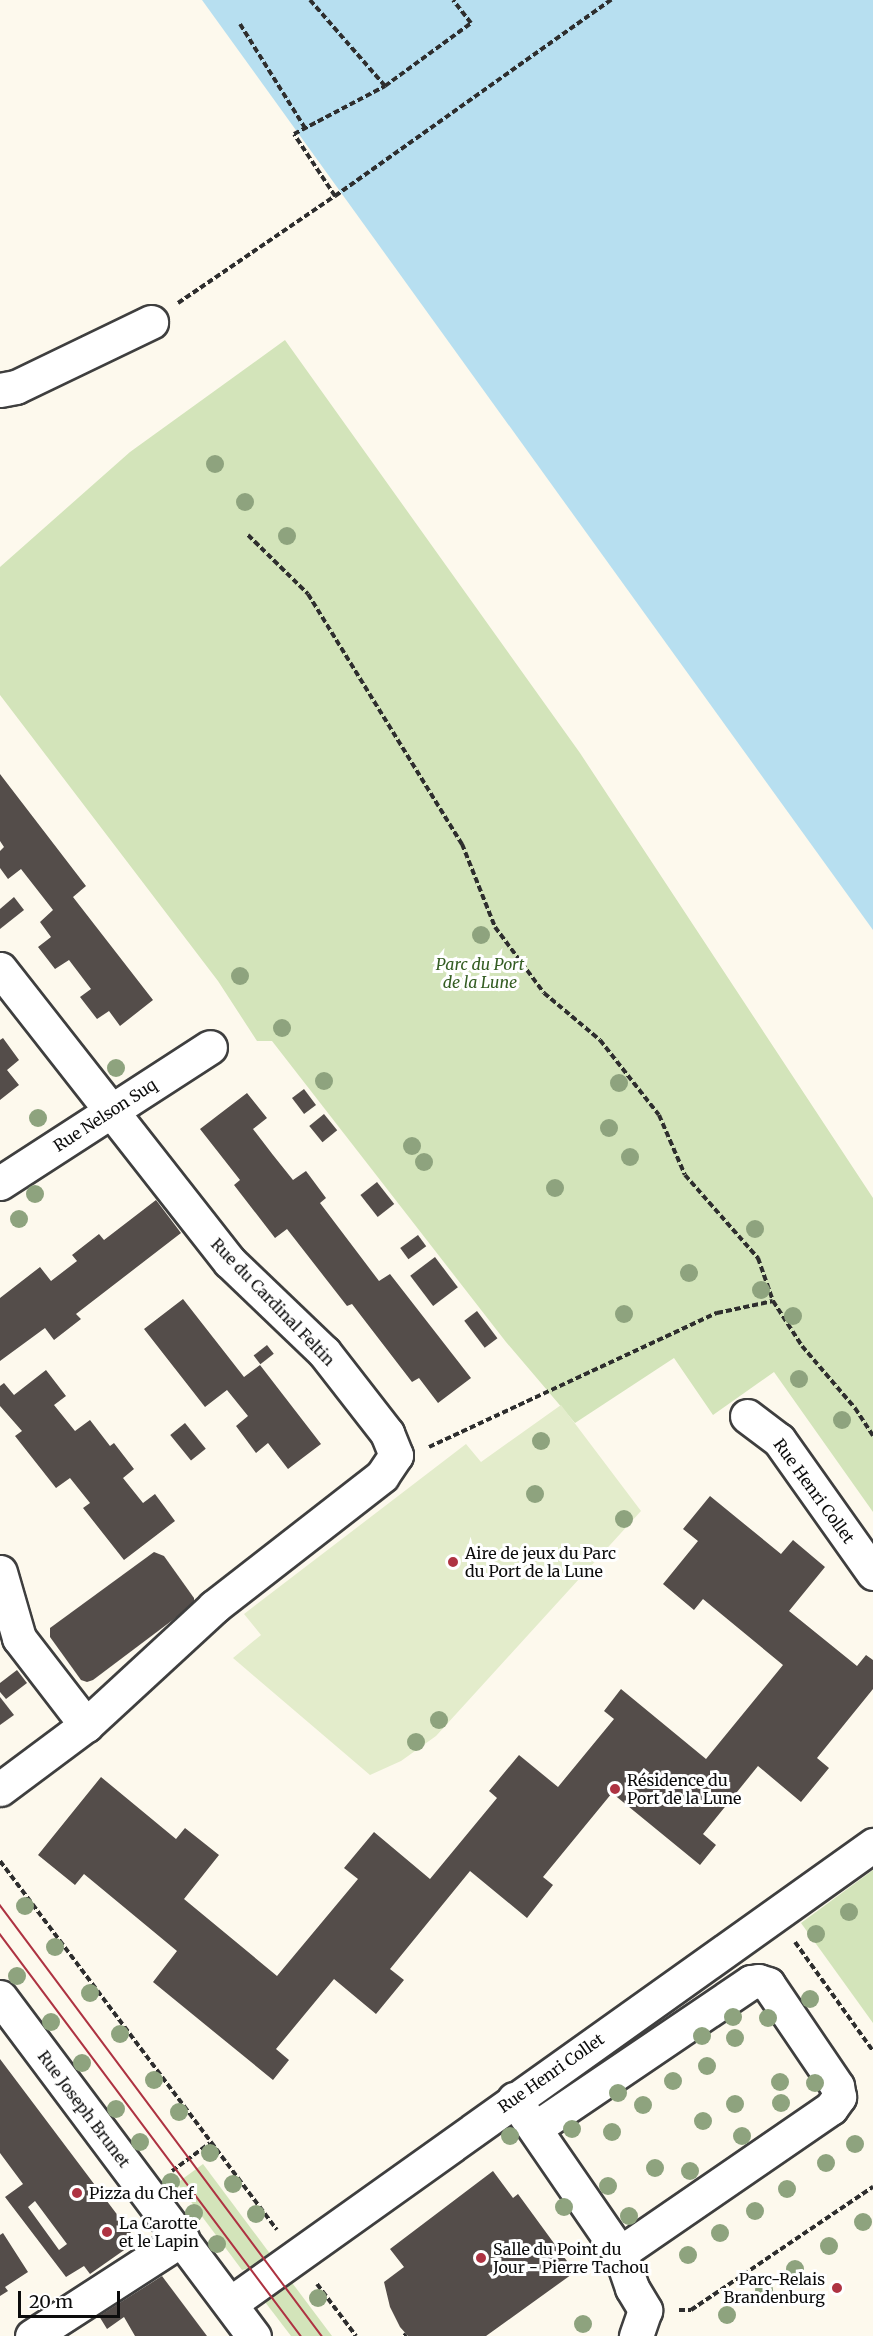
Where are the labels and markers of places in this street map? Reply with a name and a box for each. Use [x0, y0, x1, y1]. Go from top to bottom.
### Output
place label: Aire de jeux du Parc du Port de la Lune [465, 1543, 616, 1581]
marker: Aire de jeux du Parc du Port de la Lune [446, 1555, 460, 1569]
place label: Résidence du Port de la Lune [627, 1770, 741, 1808]
marker: Résidence du Port de la Lune [608, 1782, 622, 1796]
place label: Pizza du Chef [89, 2183, 193, 2203]
marker: Pizza du Chef [70, 2186, 84, 2200]
place label: La Carotte et le Lapin [119, 2213, 199, 2251]
marker: La Carotte et le Lapin [100, 2225, 114, 2239]
place label: Salle du Point du Jour - Pierre Tachou [493, 2239, 649, 2277]
marker: Salle du Point du Jour - Pierre Tachou [474, 2251, 488, 2265]
place label: Parc-Relais Brandenburg [724, 2269, 825, 2307]
marker: Parc-Relais Brandenburg [830, 2281, 844, 2295]

